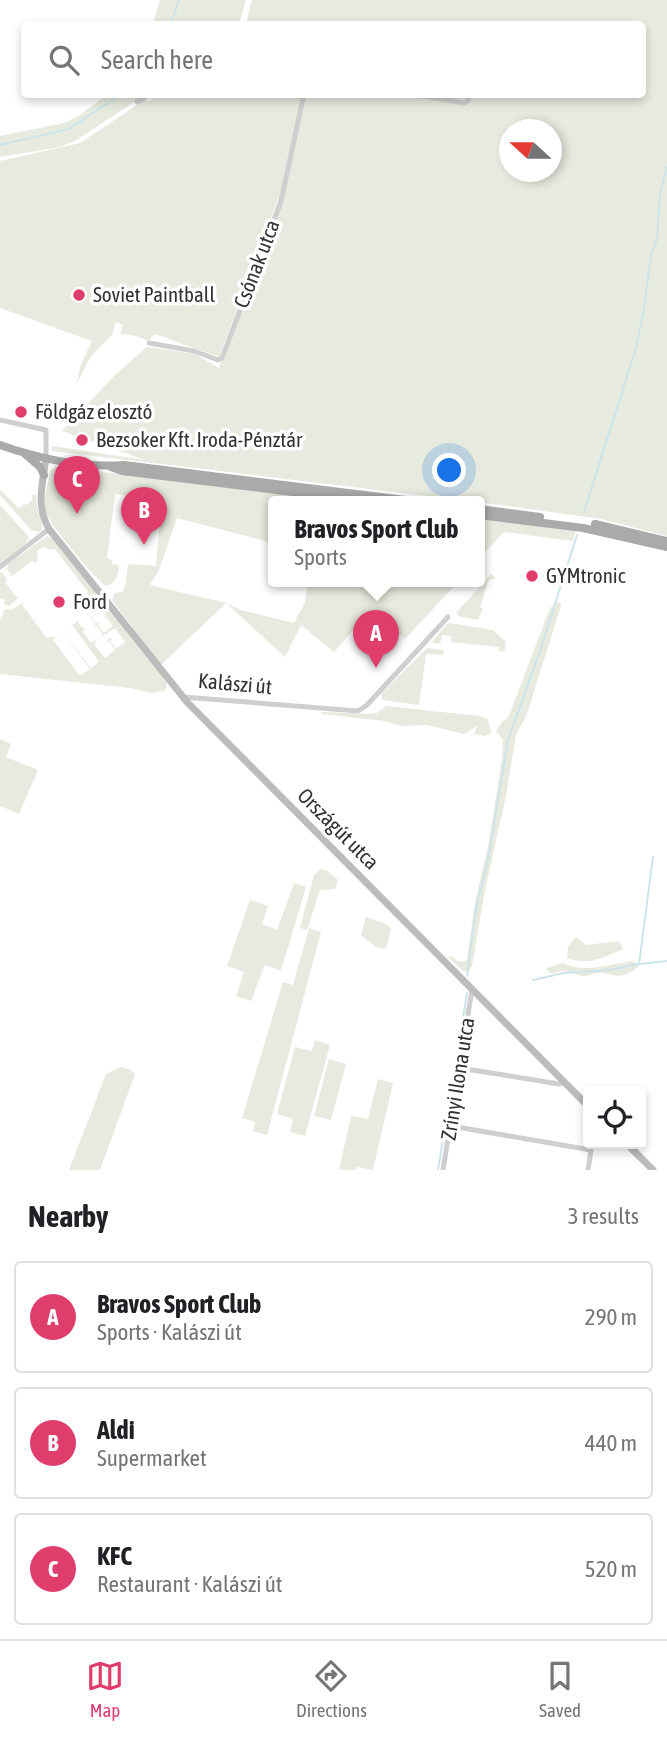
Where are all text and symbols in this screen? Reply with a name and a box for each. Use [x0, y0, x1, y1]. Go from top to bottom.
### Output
search box [21, 21, 646, 98]
icon: search [45, 41, 83, 79]
text: Search here [101, 45, 213, 75]
north arrow [499, 119, 562, 182]
street label: Csónak utca [228, 216, 284, 311]
place label: Soviet Paintball [93, 282, 215, 306]
marker: Soviet Paintball [71, 287, 87, 303]
place label: Földgáz elosztó [35, 399, 152, 423]
marker: Földgáz elosztó [13, 404, 29, 420]
place label: Bezsoker Kft. Iroda-Pénztár [96, 427, 303, 451]
marker: Bezsoker Kft. Iroda-Pénztár [74, 432, 90, 448]
your location [432, 453, 466, 487]
pin: C [54, 456, 100, 514]
pin: B [121, 487, 167, 545]
popup [268, 496, 485, 587]
text: Bravos Sport Club [294, 514, 459, 544]
text: Sports [294, 544, 347, 570]
place label: GYMtronic [546, 563, 626, 587]
marker: GYMtronic [524, 568, 540, 584]
place label: Ford [73, 589, 107, 613]
marker: Ford [51, 594, 67, 610]
pin: A [353, 610, 399, 668]
street label: Kalászi út [197, 668, 273, 698]
street label: Országút utca [293, 783, 384, 874]
street label: Zrínyi Ilona utca [435, 1016, 479, 1142]
map controls [583, 1086, 646, 1149]
button: locate [583, 1086, 646, 1149]
text: Nearby [28, 1199, 108, 1233]
text: 3 results [568, 1203, 639, 1229]
text: Bravos Sport Club [97, 1289, 261, 1319]
text: A [47, 1304, 59, 1330]
text: 290 m [585, 1304, 637, 1330]
text: Sports · Kalászi út [97, 1319, 242, 1345]
text: Aldi [97, 1415, 135, 1445]
text: B [48, 1430, 58, 1456]
text: 440 m [585, 1430, 637, 1456]
text: Supermarket [97, 1445, 207, 1471]
text: KFC [97, 1541, 132, 1571]
text: C [48, 1556, 58, 1582]
text: 520 m [585, 1556, 637, 1582]
text: Restaurant · Kalászi út [97, 1571, 282, 1597]
tab: Map [86, 1657, 124, 1721]
tab: Directions [296, 1657, 367, 1721]
tab: Saved [539, 1657, 581, 1721]

